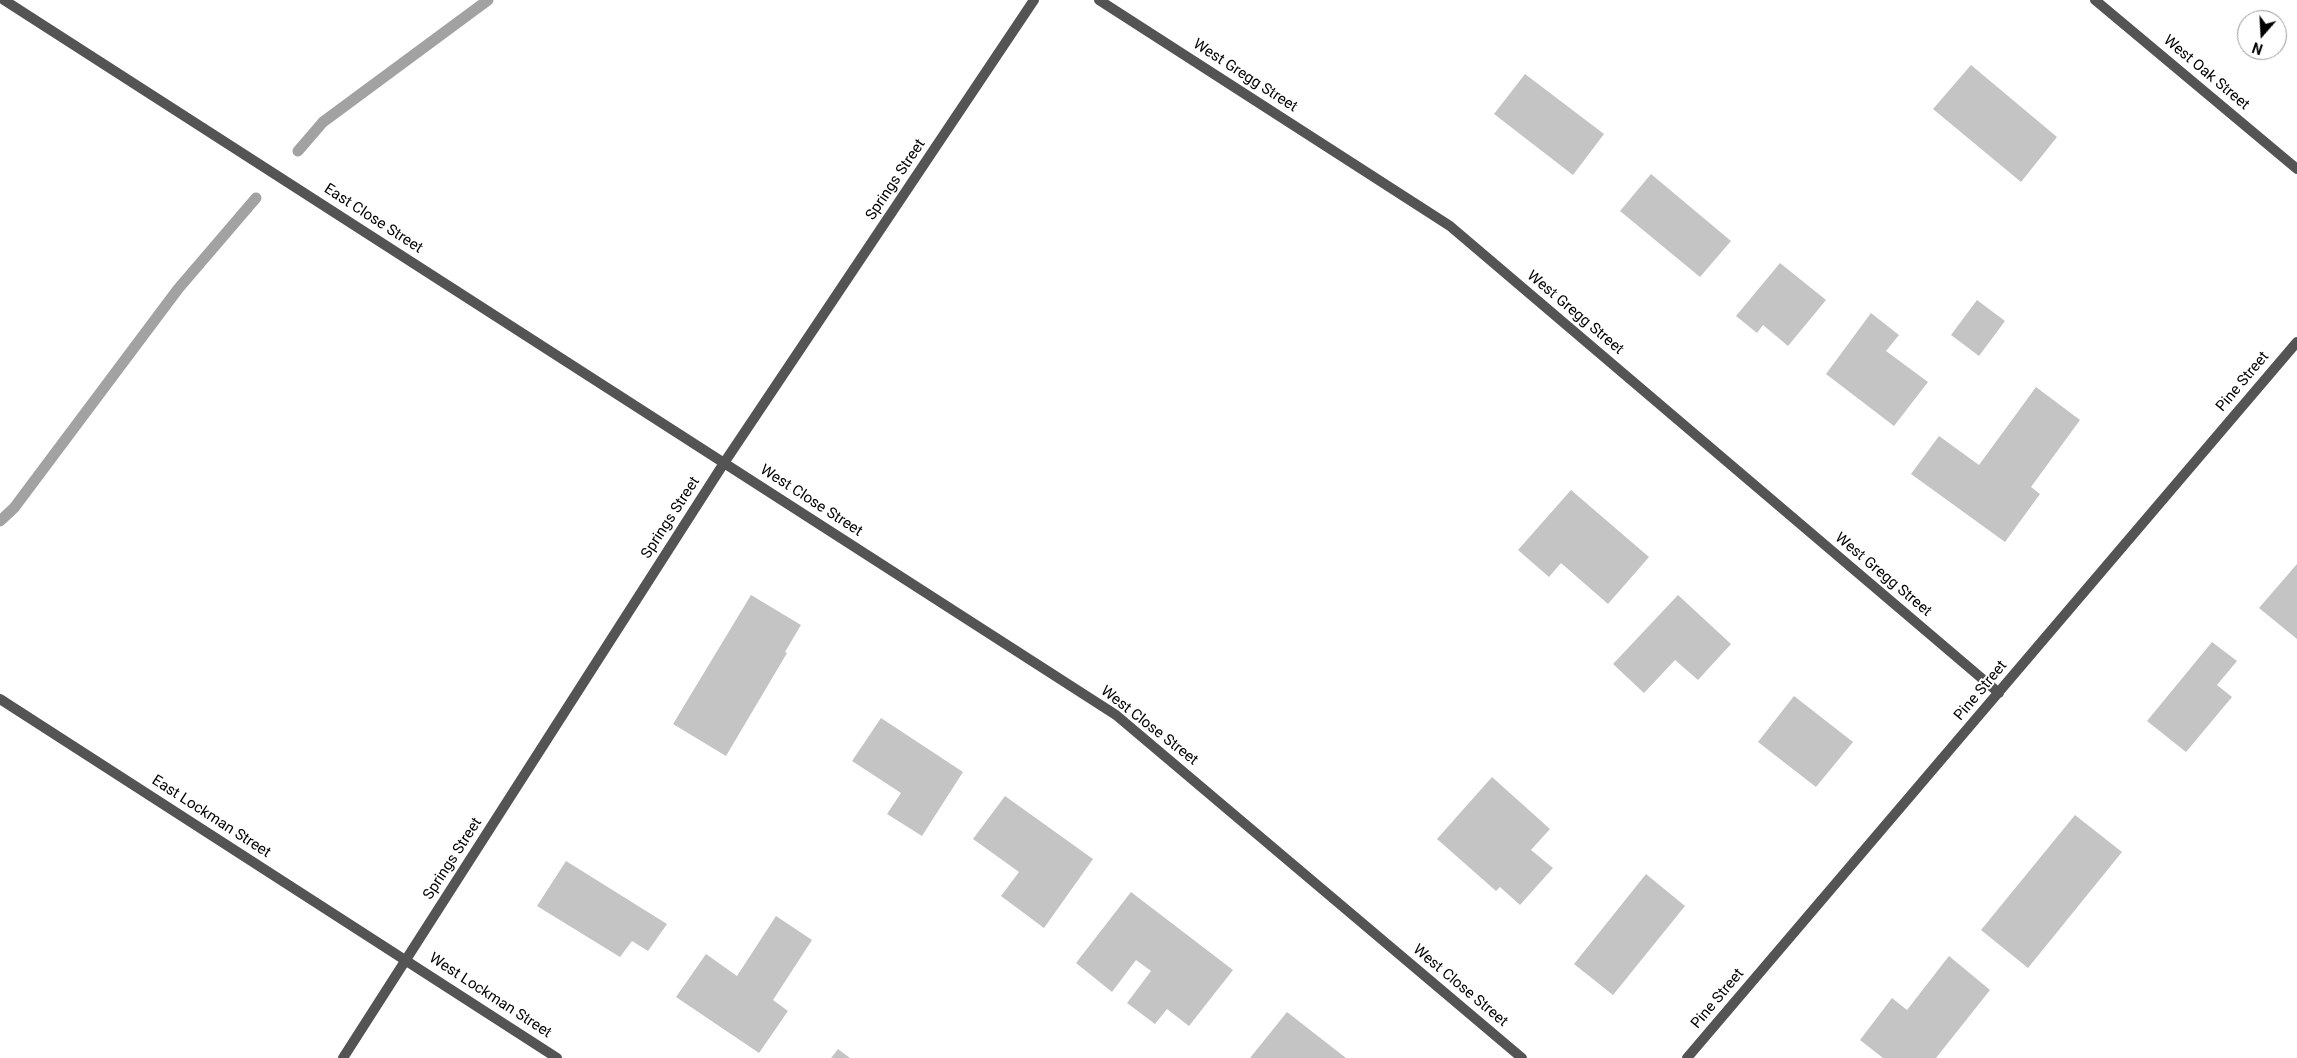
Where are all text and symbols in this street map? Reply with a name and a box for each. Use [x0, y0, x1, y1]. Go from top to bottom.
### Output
north arrow [2237, 10, 2287, 60]
street label: West Oak Street [2159, 32, 2253, 114]
street label: West Gregg Street [1190, 36, 1300, 116]
text: N [2250, 39, 2265, 57]
street label: Springs Street [862, 136, 930, 224]
street label: East Close Street [320, 180, 426, 258]
street label: West Gregg Street [1523, 267, 1627, 359]
street label: Pine Street [2213, 348, 2273, 416]
street label: West Close Street [756, 461, 866, 541]
street label: Springs Street [638, 474, 704, 562]
street label: West Gregg Street [1831, 529, 1935, 621]
street label: Pine Street [1951, 657, 2011, 725]
street label: West Close Street [1097, 682, 1201, 770]
street label: East Lockman Street [148, 772, 274, 862]
street label: Springs Street [420, 815, 486, 903]
street label: West Close Street [1409, 941, 1511, 1031]
street label: West Lockman Street [425, 950, 555, 1042]
street label: Pine Street [1688, 965, 1748, 1033]

